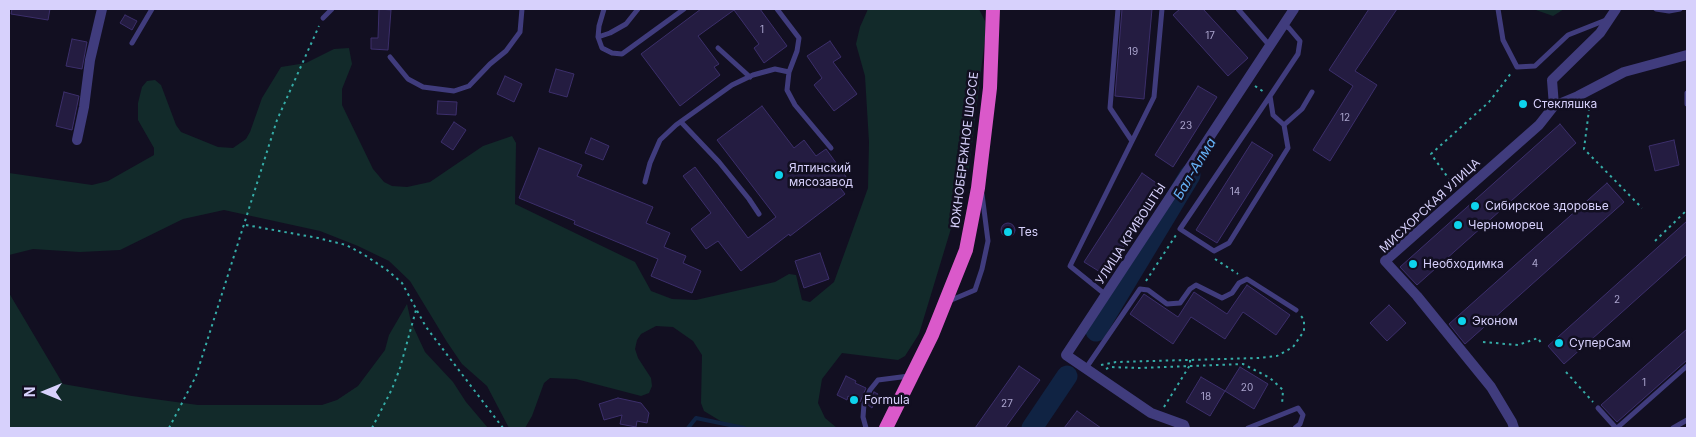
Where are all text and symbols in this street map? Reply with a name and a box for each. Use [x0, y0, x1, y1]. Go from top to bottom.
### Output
house number: 1 [760, 24, 764, 36]
house number: 17 [1205, 30, 1215, 42]
house number: 19 [1128, 46, 1138, 58]
street label: ЮЖНОБЕРЕЖНОЕ ШОССЕ [948, 71, 982, 229]
place label: Стекляшка [1533, 97, 1597, 111]
marker: Стекляшка [1517, 98, 1529, 110]
house number: 12 [1340, 112, 1350, 124]
house number: 23 [1180, 120, 1192, 132]
water label: Бал-Алма [1170, 135, 1220, 203]
street label: МИСХОРСКАЯ УЛИЦА [1377, 156, 1483, 256]
place label: Ялтинский мясозавод [789, 161, 853, 189]
marker: Ялтинский мясозавод [773, 169, 785, 181]
street label: УЛИЦА КРИВОШТЫ [1093, 181, 1169, 287]
house number: 14 [1230, 186, 1240, 198]
place label: Сибирское здоровье [1485, 199, 1609, 213]
marker: Сибирское здоровье [1469, 200, 1481, 212]
place label: Черноморец [1468, 218, 1543, 232]
marker: Черноморец [1452, 219, 1464, 231]
place label: Tes [1018, 225, 1038, 239]
marker: Tes [1002, 226, 1014, 238]
place label: Необходимка [1423, 257, 1504, 271]
marker: Необходимка [1407, 258, 1419, 270]
house number: 4 [1532, 258, 1538, 270]
house number: 2 [1614, 294, 1620, 306]
place label: Эконом [1472, 314, 1518, 328]
marker: Эконом [1456, 315, 1468, 327]
place label: СуперСам [1569, 336, 1631, 350]
marker: СуперСам [1553, 337, 1565, 349]
north arrow [20, 367, 70, 417]
house number: 1 [1642, 377, 1646, 389]
house number: 20 [1241, 382, 1253, 394]
text: N [21, 387, 38, 397]
house number: 18 [1201, 391, 1211, 403]
place label: Formula [864, 393, 910, 407]
marker: Formula [848, 394, 860, 406]
house number: 27 [1001, 398, 1013, 410]

